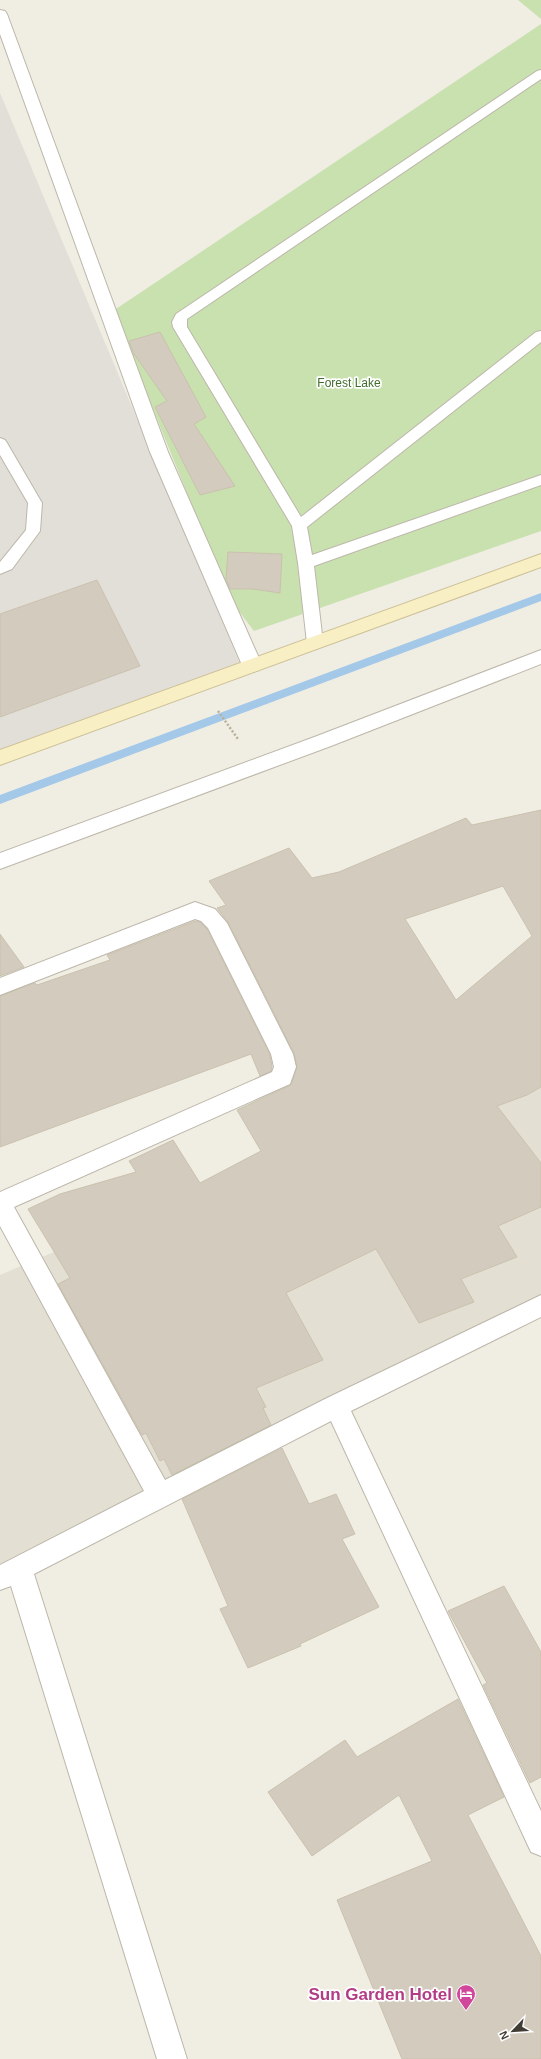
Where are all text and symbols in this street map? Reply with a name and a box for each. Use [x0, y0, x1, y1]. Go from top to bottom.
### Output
park label: Forest Lake [317, 376, 381, 390]
hotel icon: Sun Garden Hotel [455, 1983, 477, 2011]
place label: Sun Garden Hotel [308, 1985, 452, 2004]
north arrow [493, 2011, 533, 2051]
text: N [497, 2029, 511, 2041]

